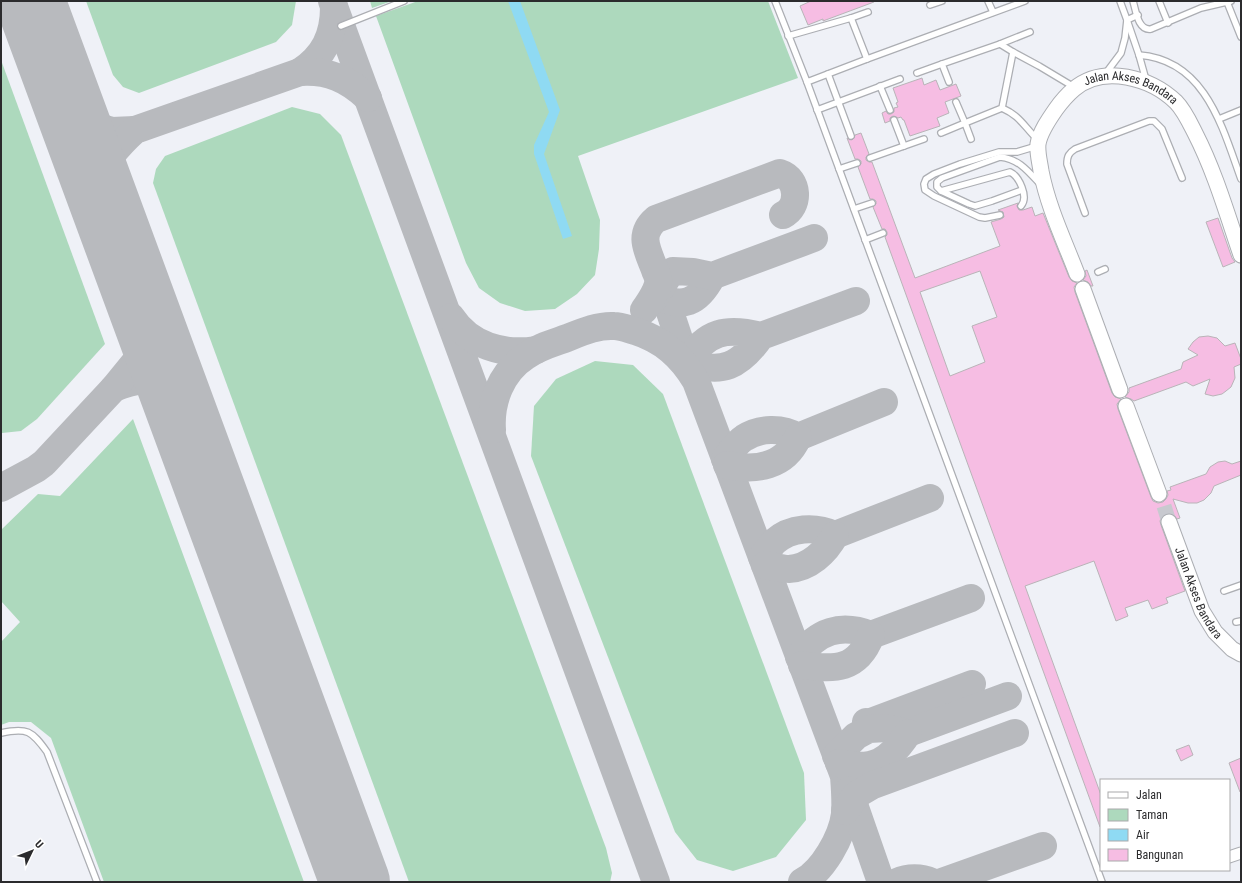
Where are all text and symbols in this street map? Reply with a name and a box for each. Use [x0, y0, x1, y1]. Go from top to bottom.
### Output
street label: Jalan Akses Bandara [1081, 69, 1181, 107]
street label: Jalan Akses Bandara [1172, 545, 1225, 642]
legend [1100, 779, 1230, 871]
text: Jalan [1136, 788, 1162, 802]
text: Taman [1136, 808, 1168, 822]
text: Air [1136, 828, 1150, 842]
north arrow [12, 831, 52, 871]
text: U [32, 838, 46, 851]
text: Bangunan [1136, 848, 1183, 862]

